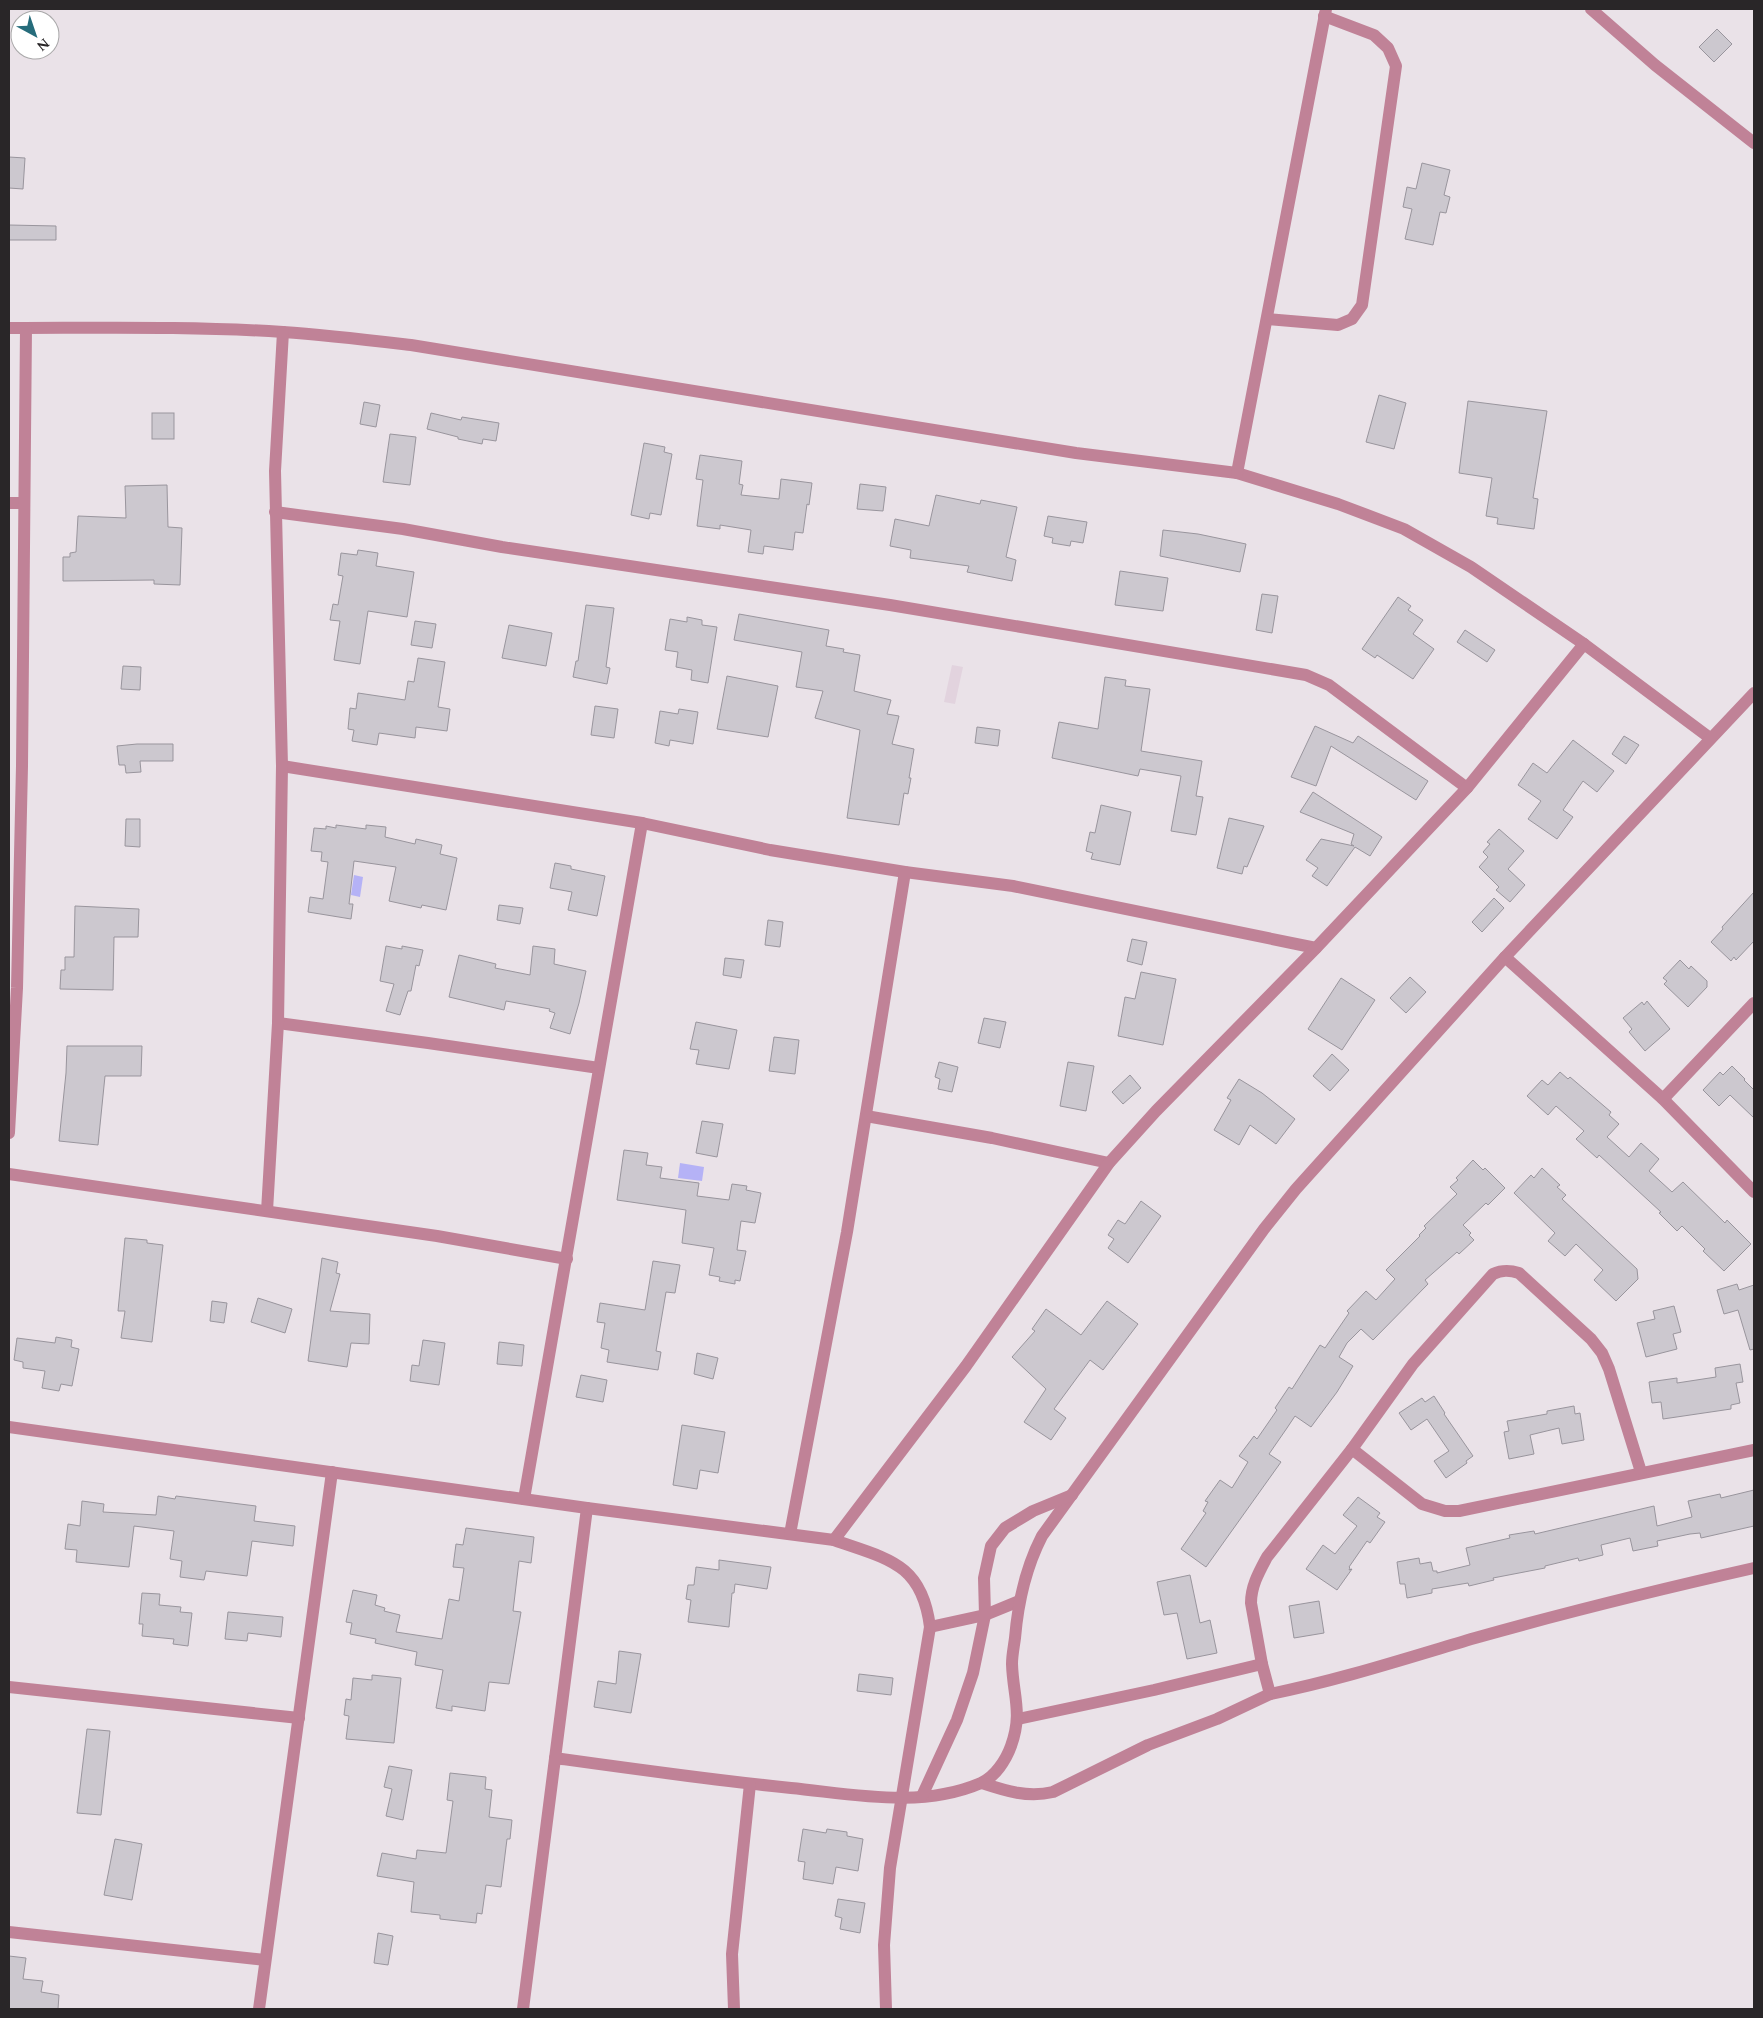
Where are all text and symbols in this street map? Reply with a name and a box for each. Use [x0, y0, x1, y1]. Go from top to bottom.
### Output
north arrow [10, 10, 60, 60]
text: N [32, 33, 54, 56]

